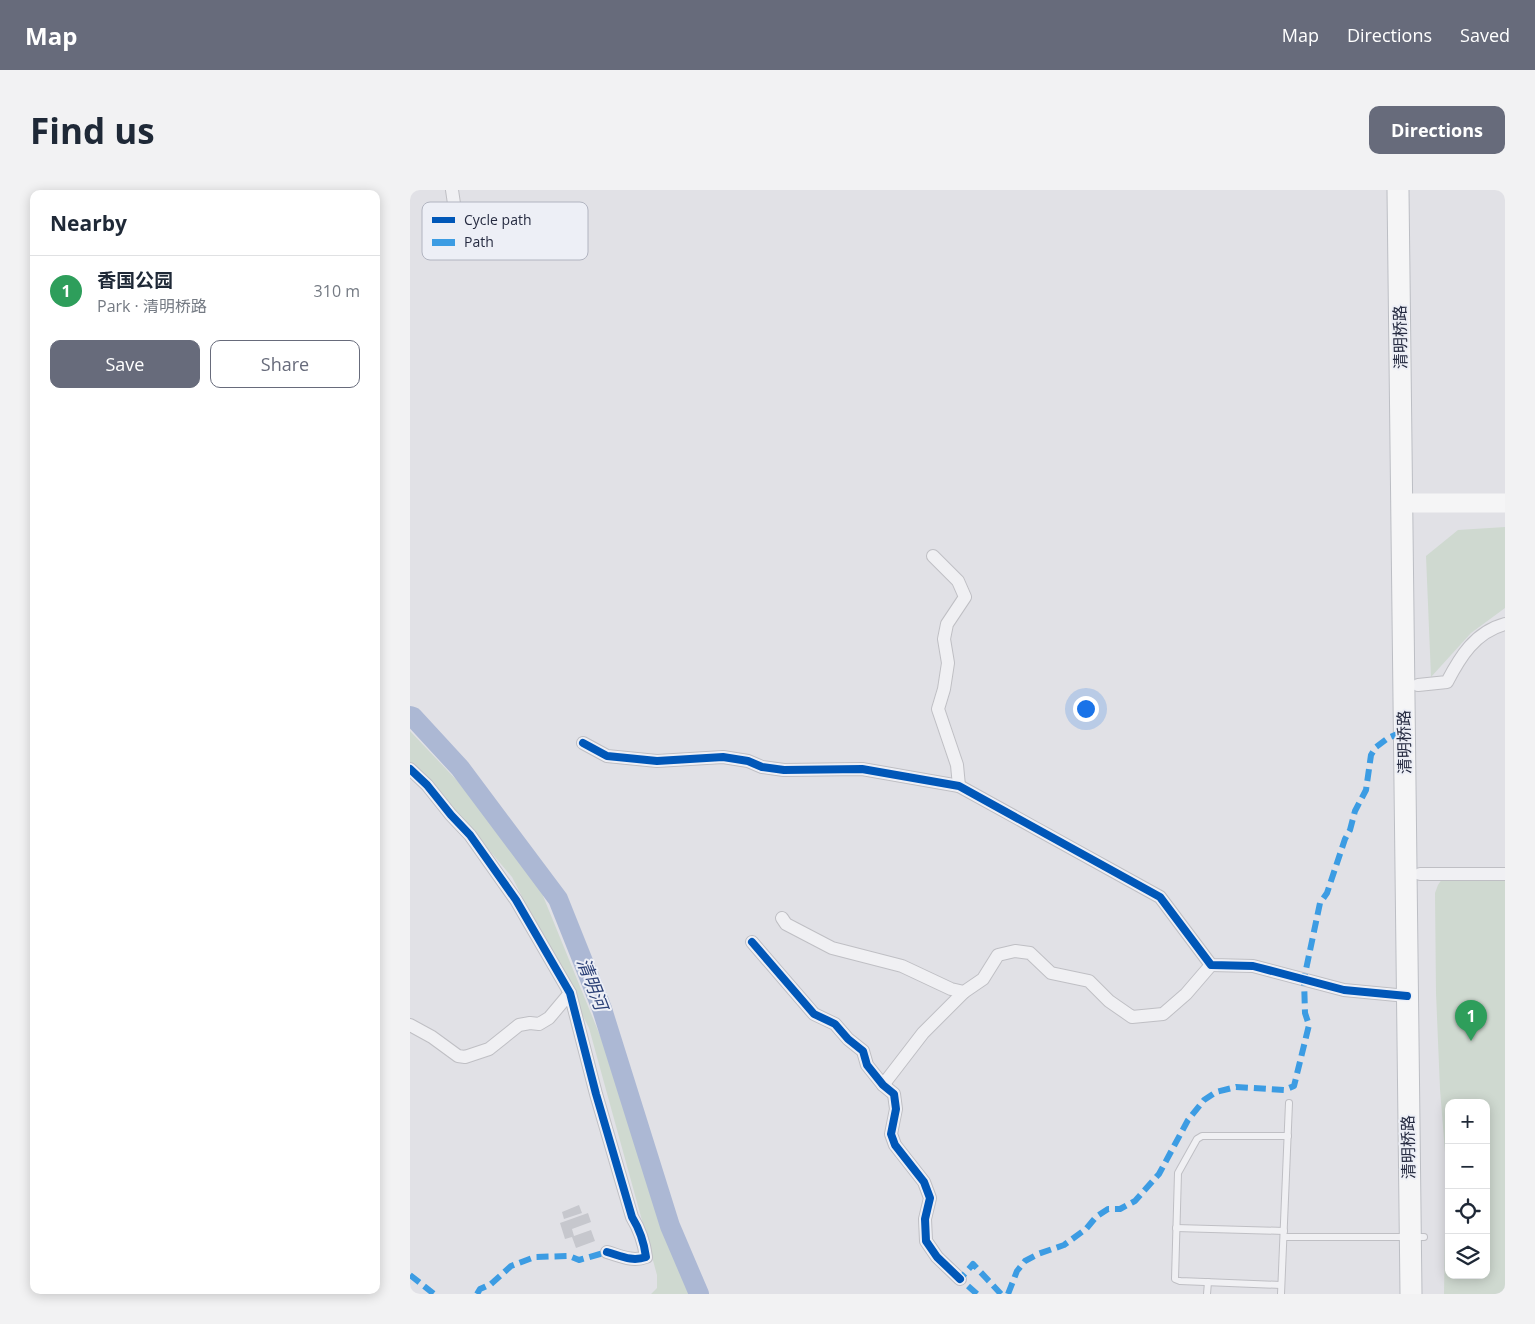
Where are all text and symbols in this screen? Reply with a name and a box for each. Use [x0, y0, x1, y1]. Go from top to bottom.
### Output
text: Map [25, 19, 77, 52]
text: Map [1282, 23, 1319, 47]
text: Directions [1347, 23, 1432, 47]
text: Saved [1460, 23, 1510, 47]
button: Directions [1369, 106, 1505, 154]
text: Find us [30, 107, 155, 154]
legend [422, 202, 588, 260]
text: Nearby [50, 209, 127, 237]
text: Cycle path [464, 210, 532, 229]
text: Path [464, 232, 494, 251]
text: 香国公园 [97, 267, 173, 293]
text: 1 [61, 280, 71, 302]
text: 310 m [314, 280, 360, 302]
text: Park · 清明桥路 [97, 295, 207, 317]
street label: 清明桥路 [1388, 305, 1412, 369]
button: Save [50, 340, 200, 388]
button: Share [210, 340, 360, 388]
your location [1073, 696, 1099, 722]
street label: 清明桥路 [1392, 710, 1416, 774]
water label: 清明河 [572, 954, 615, 1016]
pin: 1 [1455, 1000, 1487, 1041]
map controls [1445, 1099, 1490, 1279]
button: + [1445, 1099, 1490, 1144]
street label: 清明桥路 [1396, 1115, 1420, 1179]
button: − [1445, 1144, 1490, 1189]
button: locate [1445, 1189, 1490, 1234]
button: layers [1445, 1234, 1490, 1279]

